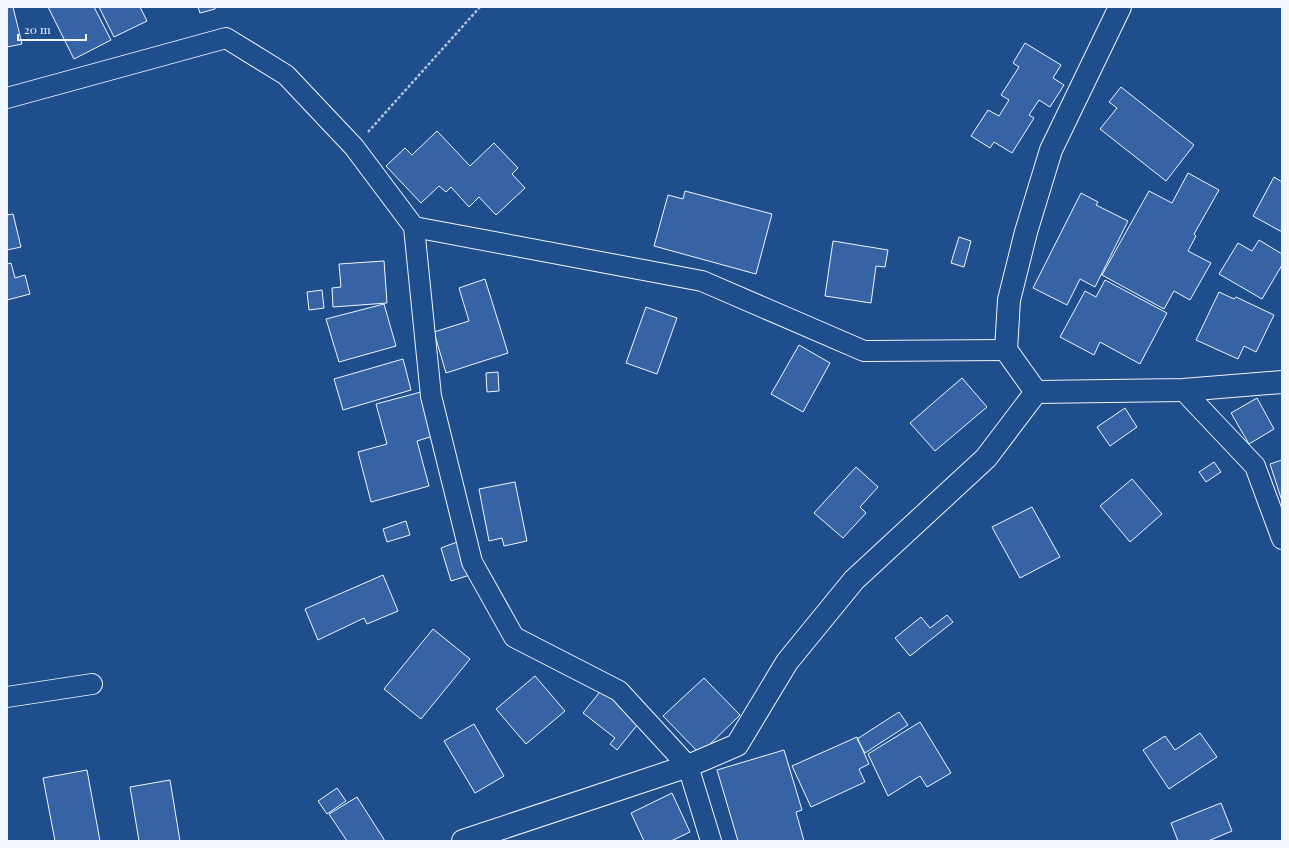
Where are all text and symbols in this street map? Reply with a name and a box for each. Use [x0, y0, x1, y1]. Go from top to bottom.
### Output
scale bar [18, 16, 86, 42]
text: 20 m [24, 21, 51, 37]

